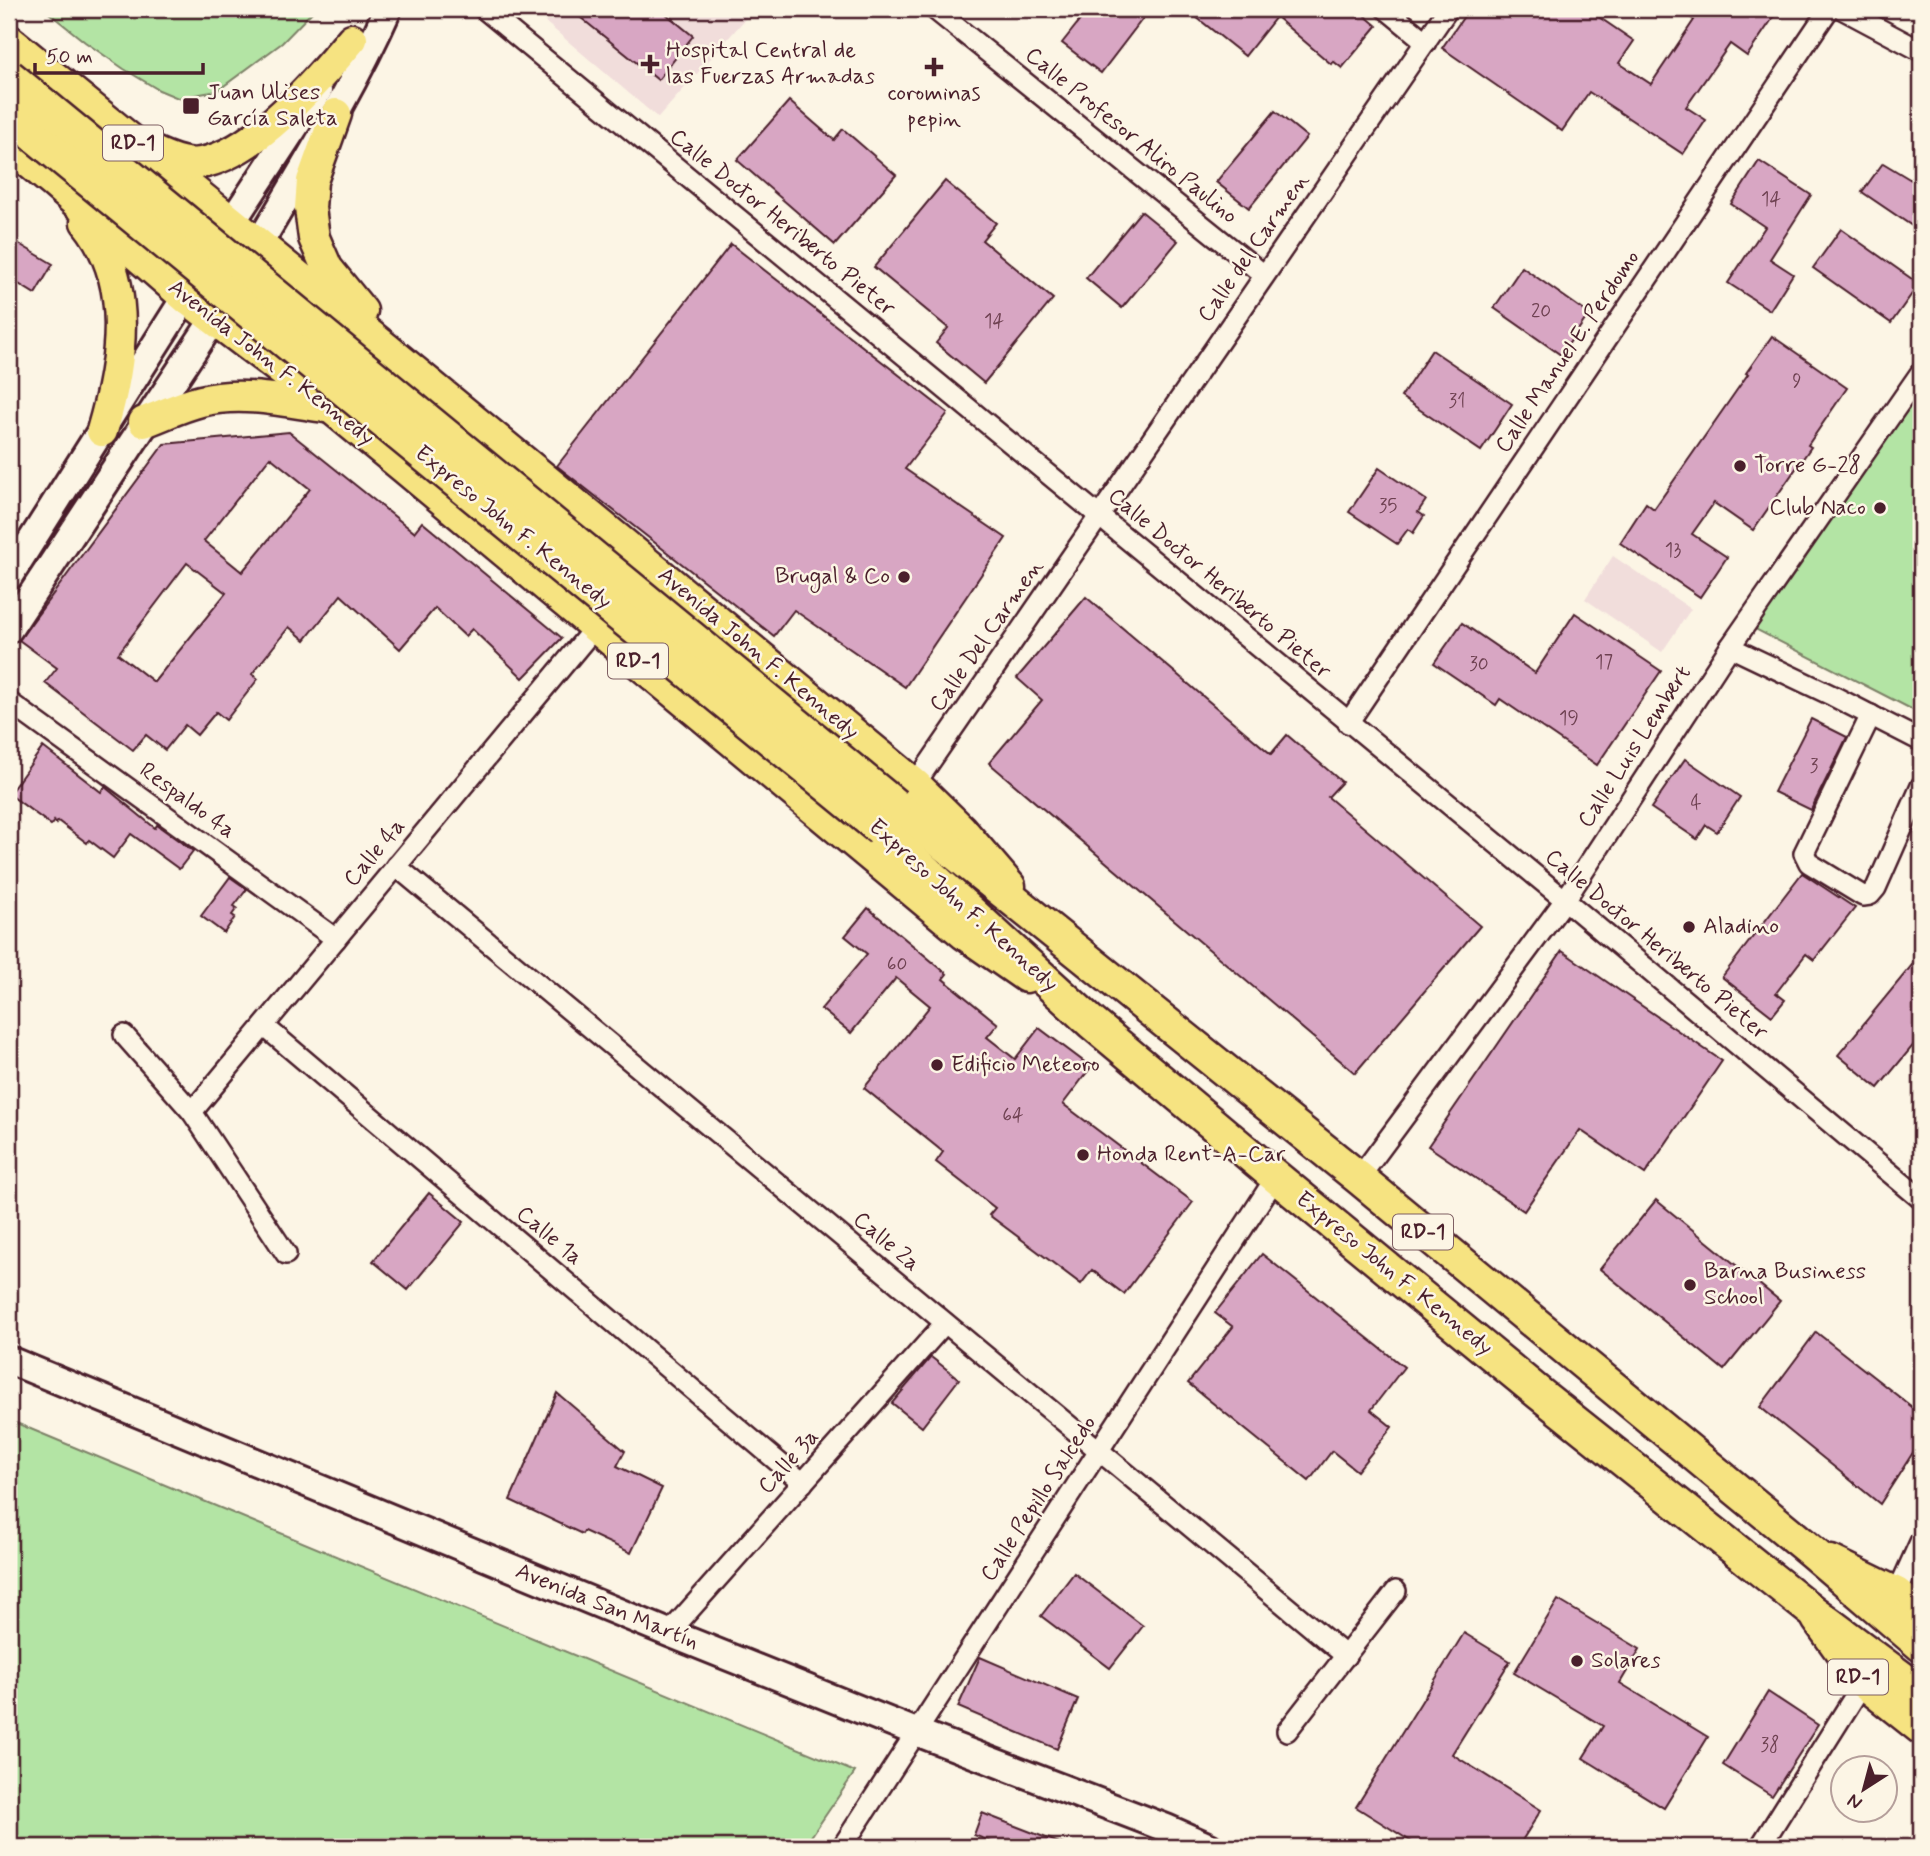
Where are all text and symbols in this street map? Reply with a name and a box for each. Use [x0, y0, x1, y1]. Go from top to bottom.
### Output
scale bar [35, 32, 203, 76]
place label: Hospital Central de las Fuerzas Armadas [666, 36, 875, 92]
street label: Calle Profesor Aliro Paulino [1018, 41, 1244, 231]
text: 50 m [46, 43, 93, 71]
marker: Hospital Central de las Fuerzas Armadas [640, 54, 660, 74]
marker: corominas pepin [924, 57, 944, 77]
place label: Juan Ulises García Saleta [207, 78, 338, 134]
place label: corominas pepin [887, 79, 981, 135]
marker: Juan Ulises García Saleta [181, 96, 201, 116]
street label: Calle Doctor Heriberto Pieter [663, 122, 902, 324]
road number: RD-1 [103, 125, 163, 160]
street label: Calle del Carmen [1191, 167, 1317, 329]
house number: 14 [1761, 187, 1781, 212]
street label: Calle Manuel E. Perdomo [1489, 244, 1647, 459]
street label: Avenida John F. Kennedy [162, 273, 380, 453]
house number: 20 [1531, 299, 1551, 324]
house number: 14 [984, 309, 1004, 334]
house number: 9 [1792, 369, 1802, 394]
house number: 31 [1449, 389, 1465, 414]
street label: Expreso John F. Kennedy [408, 439, 618, 617]
place label: Torre G-28 [1754, 451, 1861, 481]
marker: Torre G-28 [1732, 458, 1748, 474]
street label: Calle Doctor Heriberto Pieter [1101, 482, 1337, 687]
place label: Club Naco [1769, 493, 1866, 523]
house number: 35 [1379, 494, 1397, 519]
marker: Club Naco [1872, 500, 1888, 516]
house number: 13 [1665, 538, 1681, 563]
street label: Calle Del Carmen [923, 554, 1051, 718]
street label: Avenida John F. Kennedy [651, 561, 865, 747]
place label: Brugal & Co [775, 562, 890, 594]
marker: Brugal & Co [896, 569, 912, 585]
road number: RD-1 [608, 644, 668, 678]
house number: 17 [1595, 650, 1613, 675]
house number: 30 [1469, 652, 1489, 677]
street label: Calle Luis Lembert [1571, 660, 1699, 834]
house number: 19 [1559, 706, 1579, 731]
house number: 3 [1810, 754, 1819, 779]
street label: Respaldo 4a [133, 756, 241, 846]
house number: 4 [1690, 791, 1702, 816]
street label: Calle 4a [338, 812, 412, 894]
street label: Expreso John F. Kennedy [862, 813, 1064, 999]
street label: Calle Doctor Heriberto Pieter [1538, 843, 1774, 1048]
place label: Aladino [1703, 912, 1779, 942]
marker: Aladino [1681, 919, 1697, 935]
house number: 60 [887, 952, 907, 977]
place label: Edificio Meteoro [951, 1050, 1100, 1080]
marker: Edificio Meteoro [929, 1057, 945, 1073]
house number: 64 [1002, 1103, 1024, 1128]
place label: Honda Rent-A-Car [1097, 1140, 1286, 1170]
marker: Honda Rent-A-Car [1075, 1147, 1091, 1163]
street label: Expreso John F. Kennedy [1289, 1185, 1499, 1363]
street label: Calle 1a [510, 1200, 588, 1272]
street label: Calle 2a [846, 1205, 926, 1279]
road number: RD-1 [1393, 1214, 1453, 1250]
place label: Barna Business School [1704, 1257, 1866, 1313]
marker: Barna Business School [1682, 1277, 1698, 1293]
street label: Calle Pepillo Salcedo [974, 1410, 1104, 1588]
street label: Calle 3a [752, 1423, 826, 1501]
street label: Avenida San Martín [511, 1557, 703, 1657]
place label: Solares [1591, 1646, 1661, 1676]
marker: Solares [1569, 1653, 1585, 1669]
road number: RD-1 [1828, 1660, 1888, 1694]
house number: 38 [1760, 1733, 1780, 1758]
north arrow [1828, 1755, 1898, 1825]
text: N [1842, 1788, 1867, 1815]

